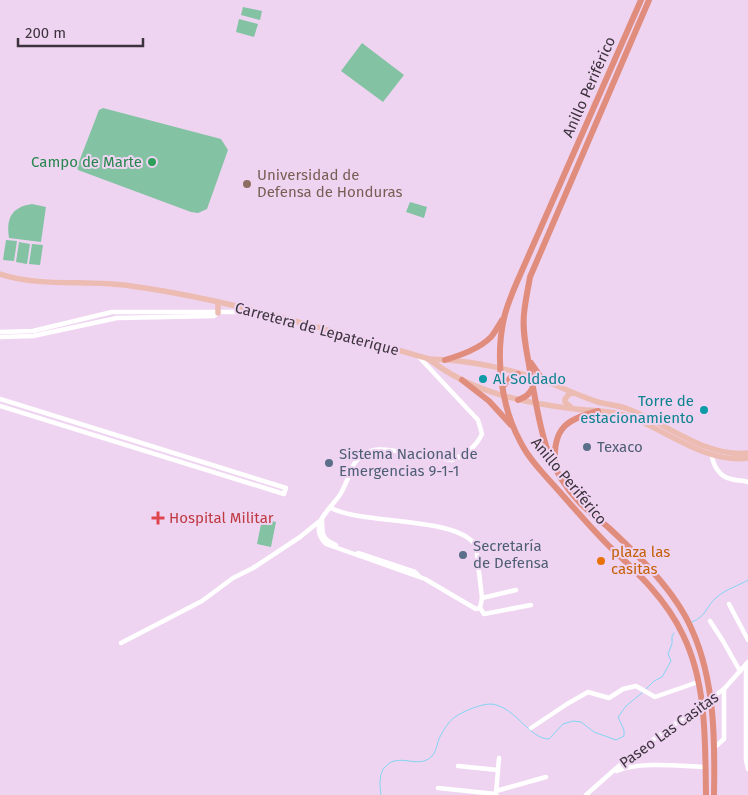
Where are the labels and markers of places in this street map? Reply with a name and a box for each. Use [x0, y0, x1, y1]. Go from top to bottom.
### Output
place label: Campo de Marte [31, 153, 142, 171]
marker: Campo de Marte [146, 156, 158, 168]
place label: Universidad de Defensa de Honduras [257, 166, 403, 201]
marker: Universidad de Defensa de Honduras [241, 178, 253, 190]
place label: Al Soldado [493, 370, 566, 388]
marker: Al Soldado [477, 373, 489, 385]
place label: Torre de estacionamiento [580, 392, 694, 427]
marker: Torre de estacionamiento [698, 404, 710, 416]
place label: Texaco [597, 438, 643, 456]
marker: Texaco [581, 441, 593, 453]
place label: Sistema Nacional de Emergencias 9-1-1 [339, 445, 478, 480]
marker: Sistema Nacional de Emergencias 9-1-1 [323, 457, 335, 469]
place label: Hospital Militar [169, 509, 274, 527]
marker: Hospital Militar [151, 511, 165, 525]
place label: Secretaría de Defensa [473, 537, 549, 572]
place label: plaza las casitas [611, 543, 670, 578]
marker: Secretaría de Defensa [457, 549, 469, 561]
marker: plaza las casitas [595, 555, 607, 567]

